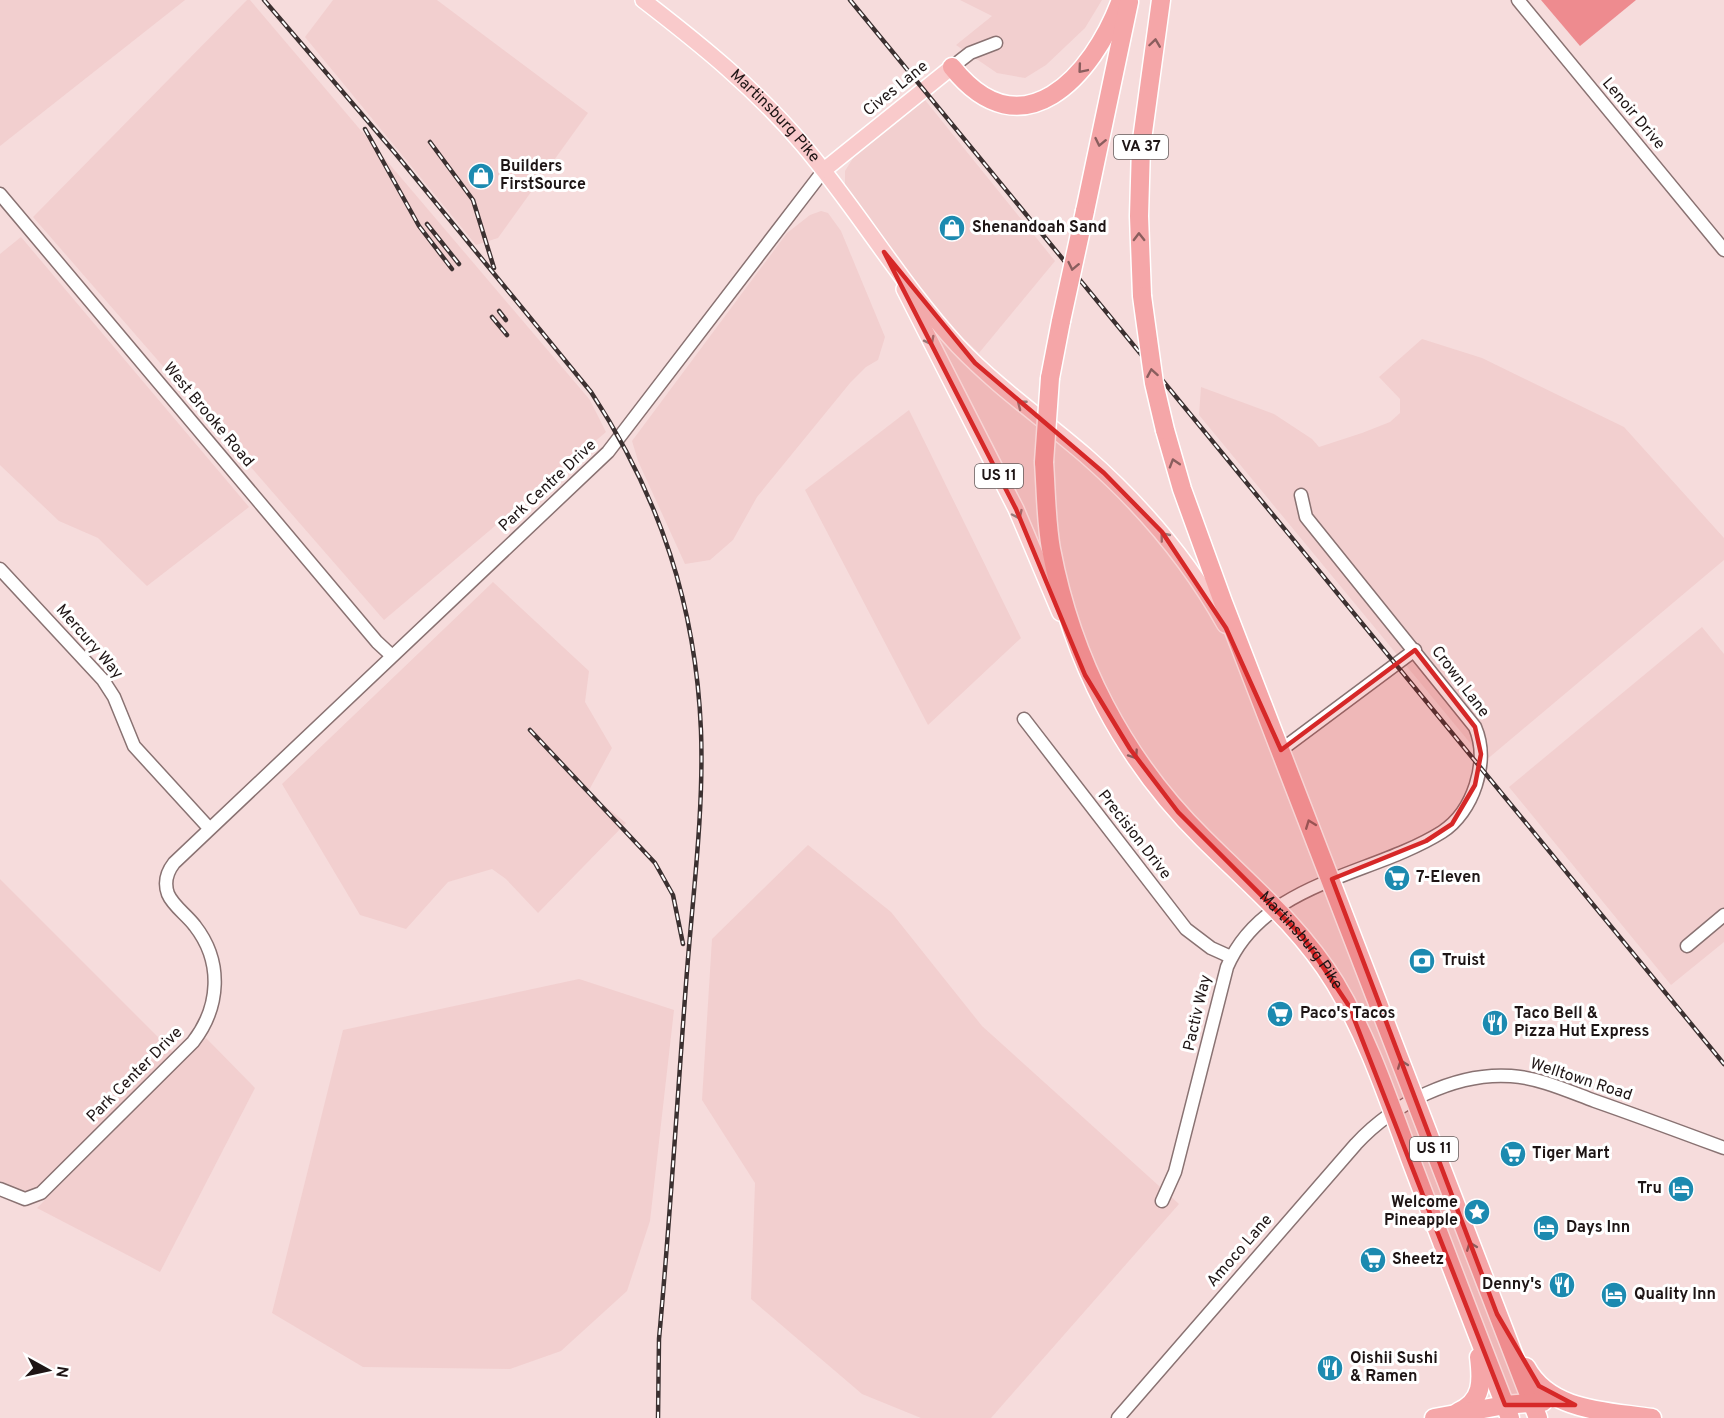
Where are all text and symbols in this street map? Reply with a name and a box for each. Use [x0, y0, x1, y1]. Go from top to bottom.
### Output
one-way arrow [1149, 39, 1161, 48]
street label: Cives Lane [860, 57, 932, 121]
one-way arrow [1078, 62, 1089, 73]
street label: Martinsburg Pike [726, 65, 824, 167]
street label: Lenoir Drive [1597, 74, 1669, 154]
road number: VA 37 [1114, 135, 1168, 159]
one-way arrow [1094, 137, 1107, 147]
place label: Builders FirstSource [500, 157, 586, 195]
shop icon: Builders FirstSource [466, 161, 496, 191]
shop icon: Shenandoah Sand [937, 213, 967, 243]
place label: Shenandoah Sand [972, 218, 1107, 238]
one-way arrow [1133, 233, 1145, 242]
one-way arrow [1067, 261, 1080, 271]
one-way arrow [923, 335, 935, 346]
street label: West Brooke Road [158, 359, 258, 471]
one-way arrow [1146, 368, 1159, 378]
one-way arrow [1017, 401, 1028, 412]
street label: Park Centre Drive [495, 436, 601, 536]
one-way arrow [1169, 458, 1181, 469]
road number: US 11 [975, 464, 1023, 488]
one-way arrow [1011, 509, 1023, 520]
one-way arrow [1161, 532, 1172, 543]
street label: Mercury Way [51, 600, 127, 684]
street label: Crown Lane [1427, 642, 1493, 722]
one-way arrow [1127, 749, 1138, 760]
street label: Precision Drive [1093, 786, 1175, 884]
one-way arrow [1305, 819, 1317, 830]
supermarket icon: 7-Eleven [1382, 863, 1412, 893]
place label: 7-Eleven [1416, 868, 1481, 888]
street label: Martinsburg Pike [1254, 888, 1347, 993]
bank icon: Truist [1407, 946, 1437, 976]
place label: Truist [1442, 951, 1485, 971]
street label: Pactiv Way [1180, 973, 1216, 1053]
supermarket icon: Paco's Tacos [1265, 999, 1295, 1029]
place label: Paco's Tacos [1300, 1004, 1395, 1024]
place label: Taco Bell & Pizza Hut Express [1514, 1004, 1650, 1042]
restaurant icon: Taco Bell & Pizza Hut Express [1480, 1008, 1510, 1038]
street label: Park Center Drive [83, 1023, 187, 1127]
street label: Welltown Road [1527, 1054, 1635, 1106]
one-way arrow [1396, 1059, 1409, 1070]
road number: US 11 [1410, 1137, 1458, 1161]
supermarket icon: Tiger Mart [1498, 1139, 1528, 1169]
place label: Tiger Mart [1532, 1144, 1610, 1164]
hotel icon: Tru [1666, 1174, 1696, 1204]
place label: Tru [1637, 1179, 1662, 1199]
place label: Welcome Pineapple [1384, 1193, 1458, 1231]
place icon: Welcome Pineapple [1462, 1197, 1492, 1227]
street label: Amoco Lane [1203, 1210, 1277, 1292]
hotel icon: Days Inn [1531, 1213, 1561, 1243]
place label: Days Inn [1566, 1218, 1630, 1238]
one-way arrow [1466, 1241, 1478, 1252]
supermarket icon: Sheetz [1358, 1245, 1388, 1275]
place label: Sheetz [1392, 1250, 1444, 1270]
restaurant icon: Denny's [1547, 1270, 1577, 1300]
place label: Denny's [1482, 1275, 1542, 1295]
hotel icon: Quality Inn [1599, 1280, 1629, 1310]
place label: Quality Inn [1634, 1285, 1716, 1305]
north arrow [18, 1340, 78, 1400]
place label: Oishii Sushi & Ramen [1350, 1349, 1438, 1387]
restaurant icon: Oishii Sushi & Ramen [1315, 1353, 1345, 1383]
text: N [50, 1365, 72, 1379]

